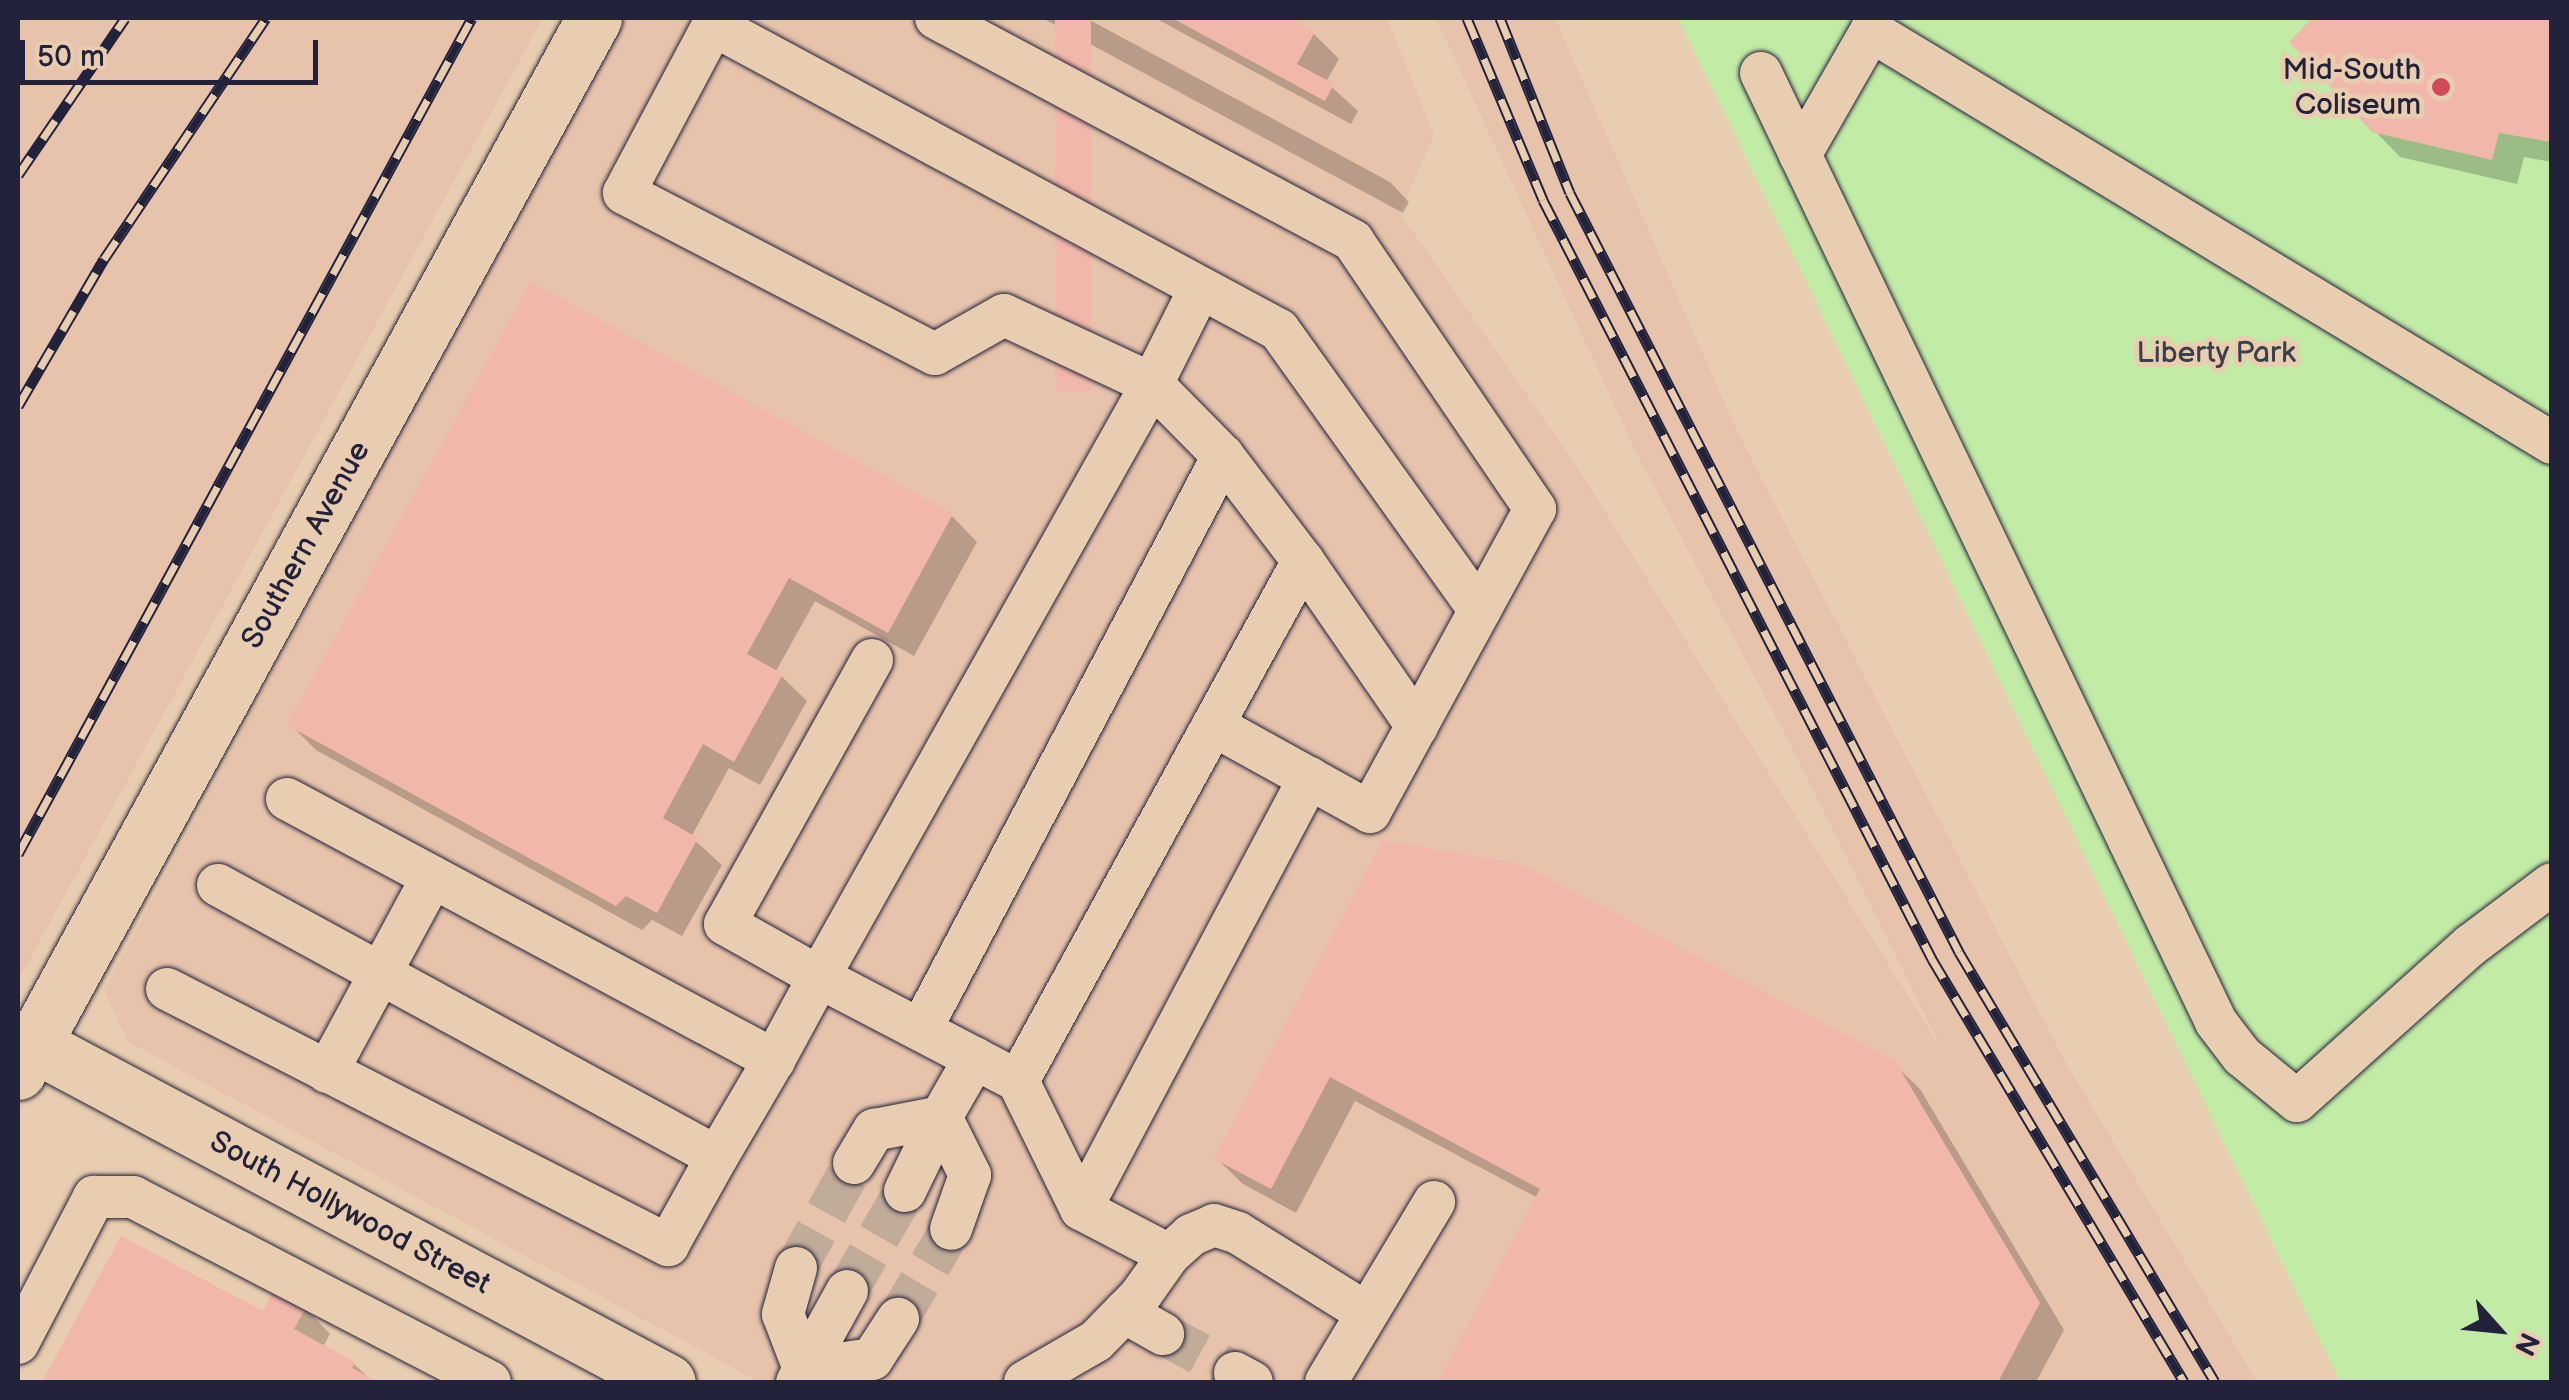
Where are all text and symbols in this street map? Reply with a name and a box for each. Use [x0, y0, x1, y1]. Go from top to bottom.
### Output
scale bar [25, 20, 322, 82]
text: 50 m [37, 39, 105, 75]
place label: Mid-South Coliseum [2283, 52, 2421, 122]
marker: Mid-South Coliseum [2430, 76, 2452, 98]
park label: Liberty Park [2135, 335, 2297, 371]
street label: Southern Avenue [234, 435, 378, 655]
street label: South Hollywood Street [203, 1124, 497, 1302]
north arrow [2449, 1280, 2549, 1380]
text: N [2507, 1327, 2546, 1361]

